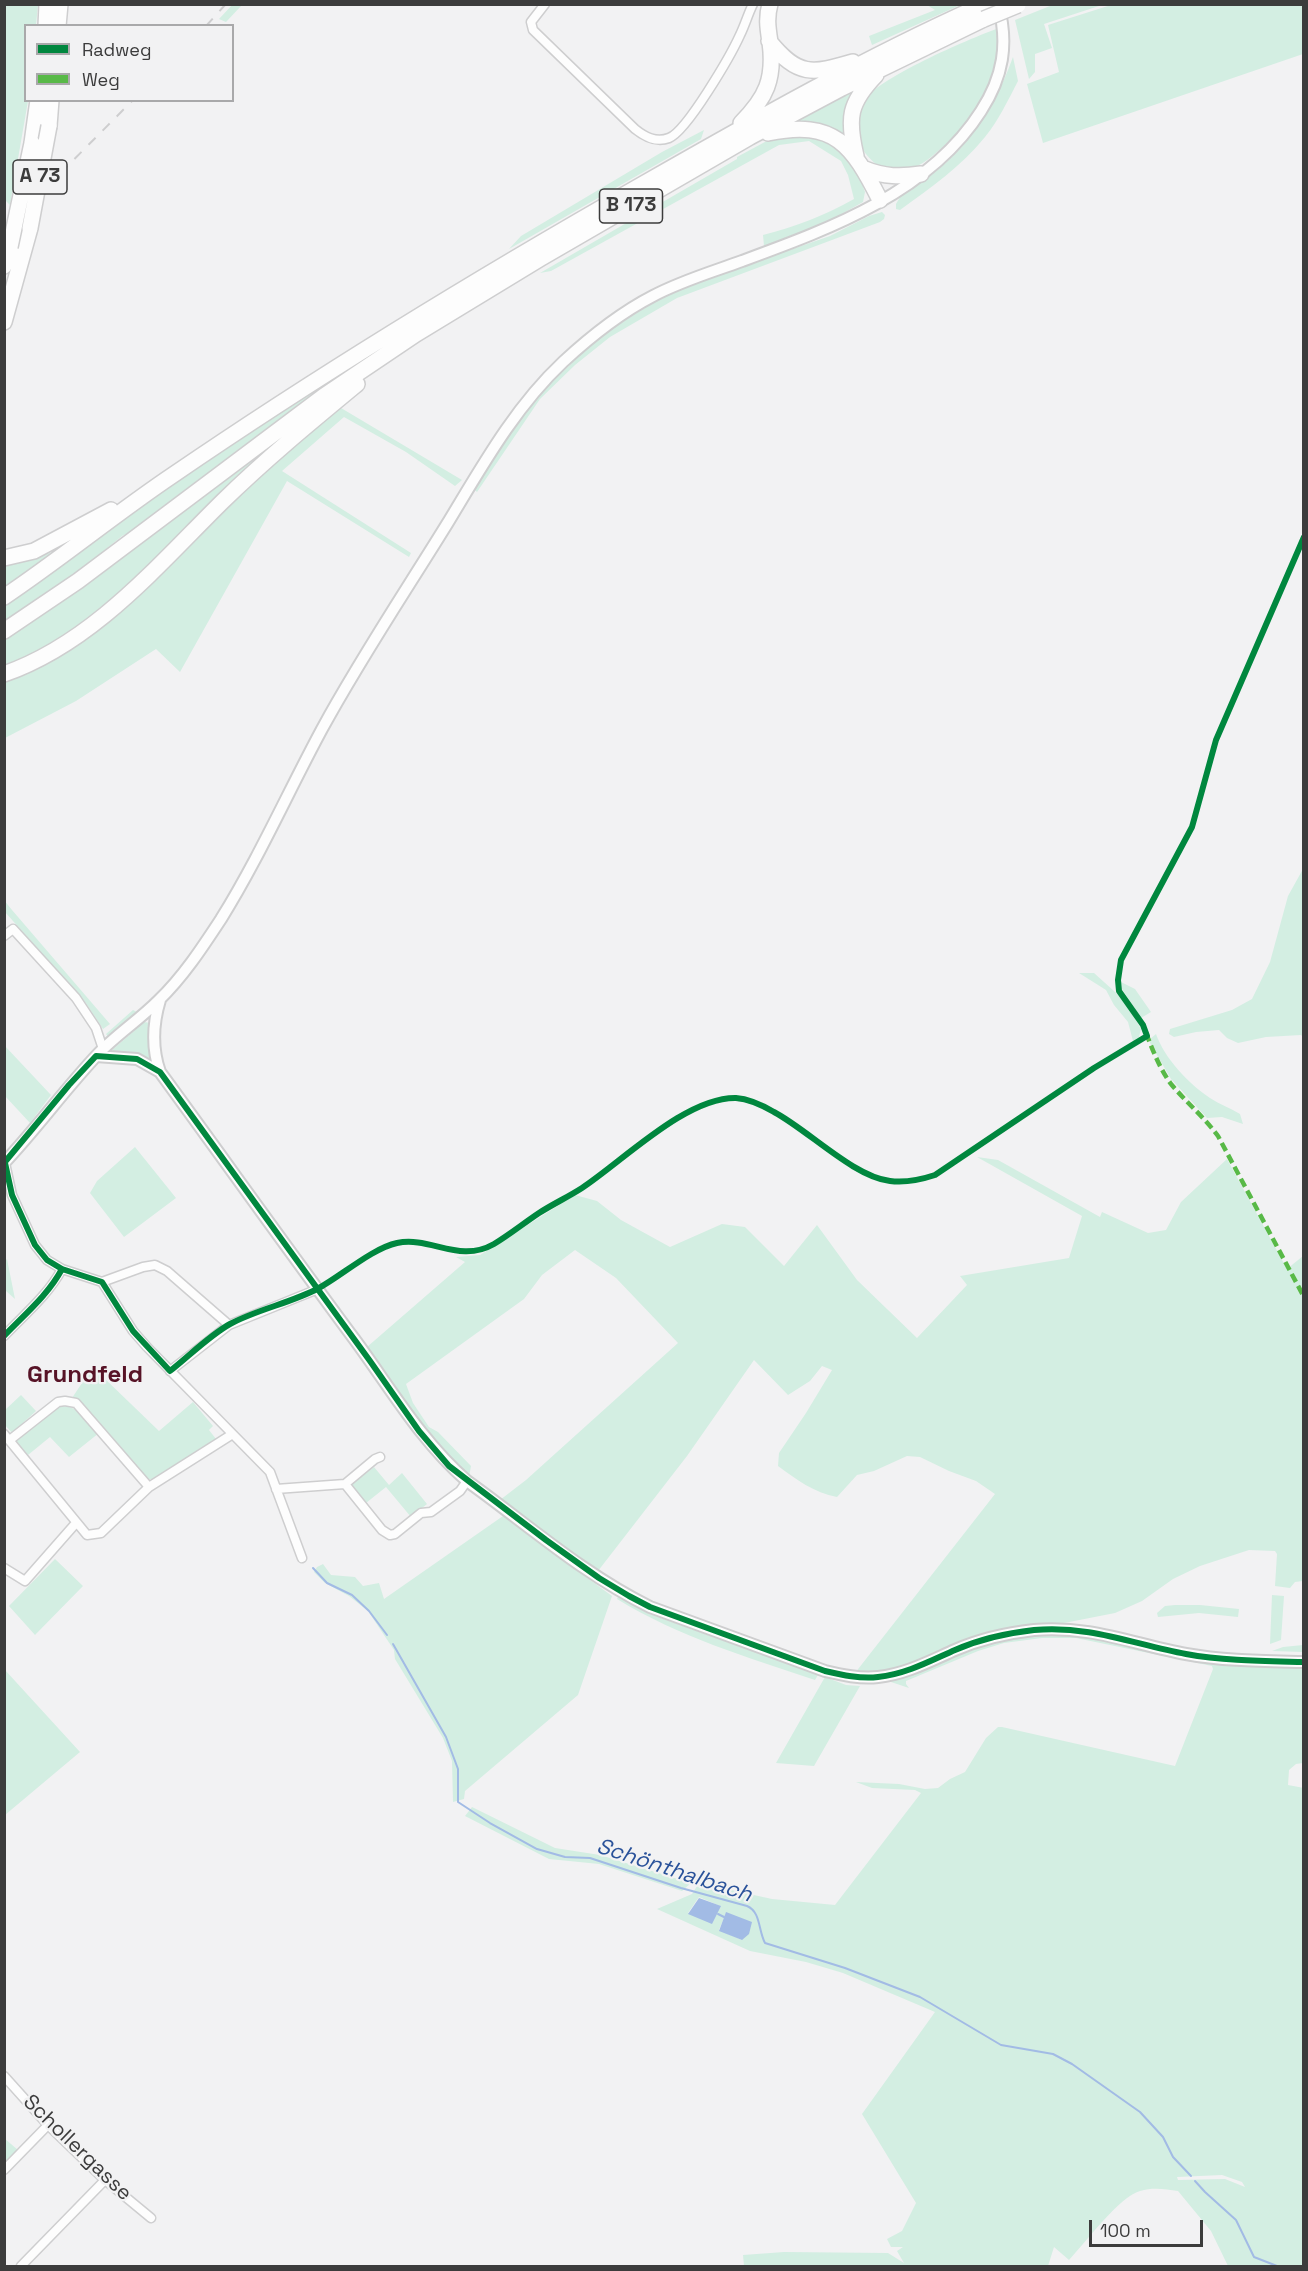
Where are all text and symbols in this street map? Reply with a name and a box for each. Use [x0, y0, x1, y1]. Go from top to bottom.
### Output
legend [24, 24, 234, 102]
text: Radweg [82, 38, 152, 61]
text: Weg [82, 68, 120, 91]
road number: A 73 [13, 160, 67, 194]
road number: B 173 [600, 189, 662, 223]
district label: Grundfeld [27, 1361, 143, 1389]
water label: Schönthalbach [593, 1833, 755, 1909]
street label: Schollergasse [17, 2090, 137, 2206]
scale bar [1092, 2208, 1206, 2246]
text: 100 m [1100, 2219, 1151, 2242]

